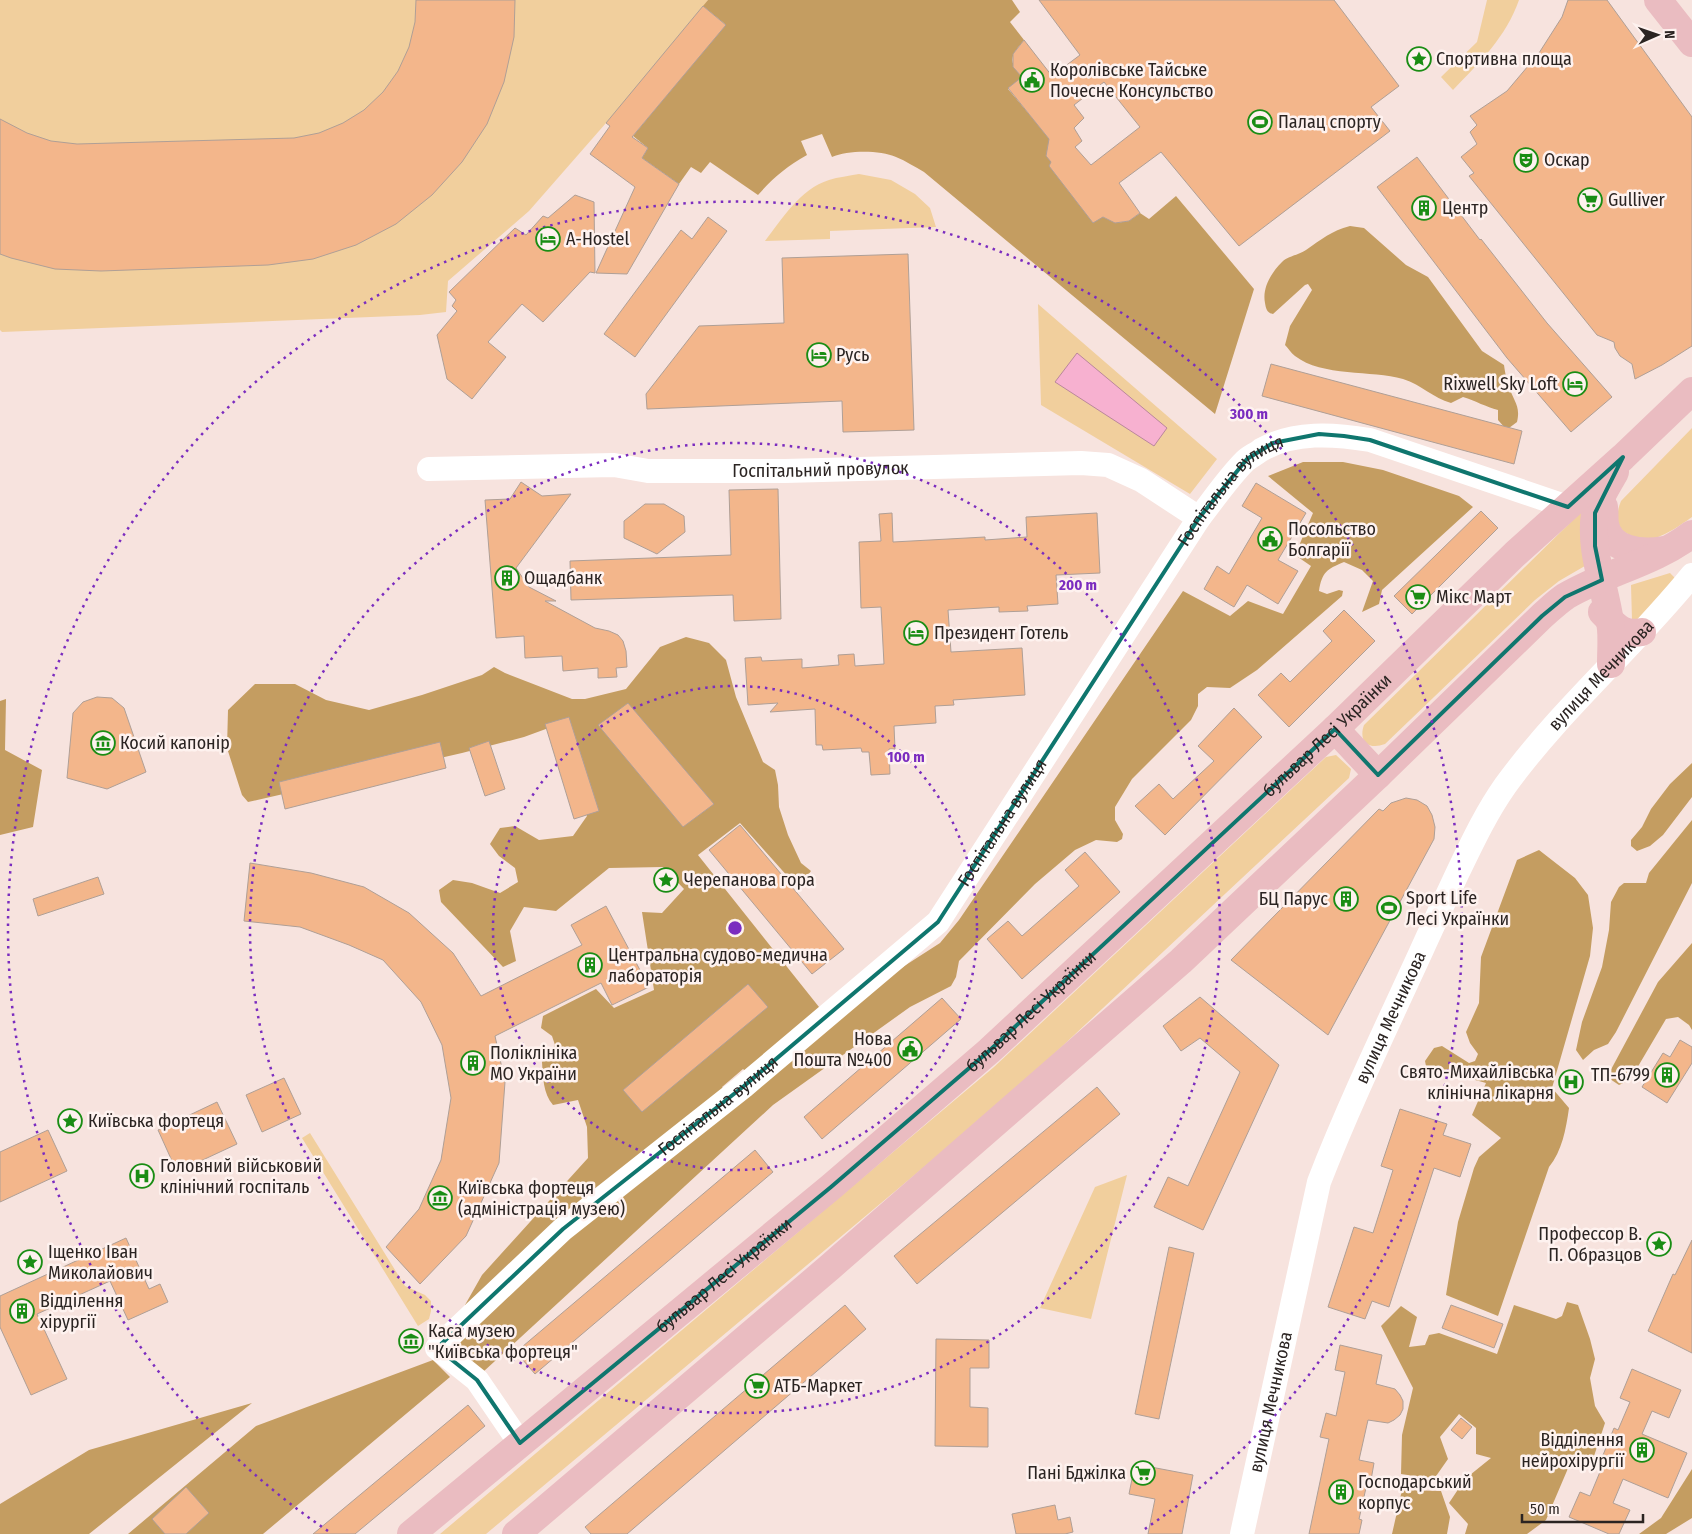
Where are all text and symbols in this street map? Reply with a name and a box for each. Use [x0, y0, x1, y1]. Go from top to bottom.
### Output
north arrow [1632, 10, 1682, 60]
text: N [1661, 30, 1678, 39]
place icon: Спортивна площа [1406, 46, 1432, 72]
place label: Спортивна площа [1436, 48, 1572, 70]
place label: Королівське Тайське Почесне Консульство [1050, 59, 1214, 102]
public building icon: Королівське Тайське Почесне Консульство [1019, 67, 1045, 93]
sports icon: Палац спорту [1247, 109, 1273, 135]
place label: Палац спорту [1278, 111, 1381, 133]
theatre icon: Оскар [1513, 147, 1539, 173]
place label: Оскар [1544, 149, 1590, 171]
supermarket icon: Gulliver [1577, 187, 1603, 213]
place label: Gulliver [1608, 189, 1666, 211]
building icon: Центр [1411, 195, 1437, 221]
place label: Центр [1442, 197, 1488, 219]
hotel icon: A-Hostel [535, 226, 561, 252]
place label: A-Hostel [566, 228, 629, 250]
hotel icon: Русь [806, 342, 832, 368]
place label: Русь [836, 344, 869, 366]
hotel icon: Rixwell Sky Loft [1562, 371, 1588, 397]
place label: Rixwell Sky Loft [1443, 373, 1558, 395]
text: 300 m [1229, 405, 1268, 423]
street label: Госпітальна вулиця [1173, 430, 1286, 550]
street label: Госпітальний провулок [732, 457, 909, 482]
place label: Посольство Болгарії [1288, 518, 1376, 561]
public building icon: Посольство Болгарії [1257, 526, 1283, 552]
building icon: Ощадбанк [494, 565, 520, 591]
place label: Ощадбанк [524, 567, 603, 589]
text: 200 m [1058, 576, 1097, 594]
supermarket icon: Мікс Март [1405, 584, 1431, 610]
place label: Мікс Март [1436, 586, 1512, 608]
street label: вулиця Мечникова [1544, 615, 1659, 735]
hotel icon: Президент Готель [903, 620, 929, 646]
place label: Президент Готель [934, 622, 1068, 644]
street label: бульвар Лесі Українки [1258, 669, 1396, 802]
museum icon: Косий капонір [90, 730, 116, 756]
place label: Косий капонір [120, 732, 230, 754]
text: 100 m [887, 748, 925, 766]
street label: Госпітальна вулиця [953, 755, 1052, 890]
place icon: Черепанова гора [653, 867, 679, 893]
place label: Черепанова гора [684, 869, 815, 891]
building icon: БЦ Парус [1333, 886, 1359, 912]
place label: Sport Life Лесі Українки [1406, 887, 1509, 930]
place label: БЦ Парус [1259, 888, 1328, 910]
sports icon: Sport Life Лесі Українки [1376, 895, 1402, 921]
centre of rings [726, 919, 744, 937]
place label: Центральна судово-медична лабораторія [608, 944, 828, 987]
street label: бульвар Лесі Українки [961, 946, 1101, 1077]
street label: вулиця Мечникова [1351, 947, 1431, 1087]
building icon: Центральна судово-медична лабораторія [577, 952, 603, 978]
place label: Нова Пошта №400 [794, 1028, 892, 1071]
public building icon: Нова Пошта №400 [897, 1036, 923, 1062]
place label: Поліклініка МО України [490, 1042, 577, 1085]
building icon: Поліклініка МО України [460, 1050, 486, 1076]
street label: Госпітальна вулиця [654, 1051, 783, 1161]
place label: Свято-Михайлівська клінічна лікарня [1400, 1061, 1554, 1104]
building icon: ТП-6799 [1654, 1062, 1680, 1088]
place label: ТП-6799 [1591, 1064, 1650, 1086]
hospital icon: Свято-Михайлівська клінічна лікарня [1558, 1069, 1584, 1095]
place icon: Київська фортеця [57, 1108, 83, 1134]
place label: Київська фортеця [88, 1110, 224, 1132]
place label: Головний військовий клінічний госпіталь [160, 1155, 322, 1198]
hospital icon: Головний військовий клінічний госпіталь [129, 1163, 155, 1189]
place label: Київська фортеця (адміністрація музею) [458, 1177, 625, 1220]
museum icon: Київська фортеця (адміністрація музею) [427, 1185, 453, 1211]
street label: бульвар Лесі Українки [652, 1213, 796, 1338]
place label: Профессор В. П. Образцов [1538, 1223, 1642, 1266]
place icon: Профессор В. П. Образцов [1646, 1231, 1672, 1257]
place label: Іщенко Іван Миколайович [48, 1241, 153, 1284]
place icon: Іщенко Іван Миколайович [17, 1249, 43, 1275]
place label: Відділення хірургії [40, 1290, 123, 1333]
building icon: Відділення хірургії [9, 1298, 35, 1324]
place label: Каса музею "Київська фортеця" [428, 1320, 578, 1363]
museum icon: Каса музею "Київська фортеця" [398, 1328, 424, 1354]
street label: вулиця Мечникова [1245, 1329, 1297, 1475]
supermarket icon: АТБ-Маркет [744, 1373, 770, 1399]
place label: АТБ-Маркет [774, 1375, 863, 1397]
place label: Відділення нейрохірургії [1521, 1429, 1624, 1472]
building icon: Відділення нейрохірургії [1629, 1437, 1655, 1463]
supermarket icon: Пані Бджілка [1130, 1460, 1156, 1486]
place label: Пані Бджілка [1027, 1462, 1126, 1484]
place label: Господарський корпус [1358, 1471, 1472, 1514]
building icon: Господарський корпус [1328, 1479, 1354, 1505]
scale bar [1522, 1492, 1643, 1524]
text: 50 m [1530, 1500, 1560, 1518]

